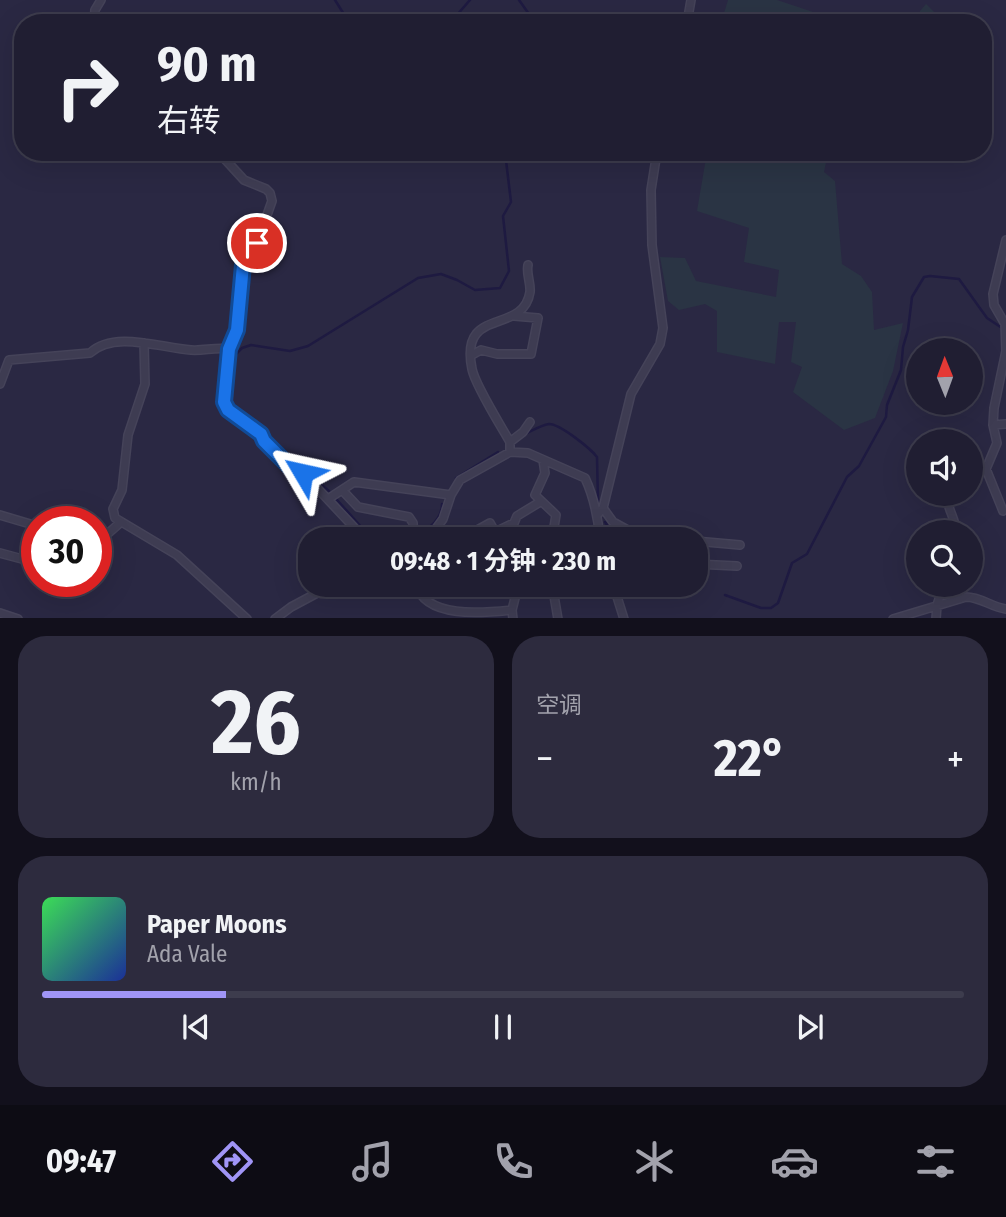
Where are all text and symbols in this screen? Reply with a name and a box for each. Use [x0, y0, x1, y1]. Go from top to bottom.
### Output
text: 90 m [157, 35, 257, 94]
icon: right [42, 42, 133, 133]
text: 右转 [157, 102, 221, 140]
pin [227, 213, 287, 273]
icon: arrive [238, 224, 276, 262]
north arrow [906, 338, 984, 415]
map controls [906, 338, 983, 597]
button: sound [906, 429, 983, 506]
position arrow [266, 436, 340, 510]
speed limit sign: 30 [21, 506, 112, 597]
button: search [906, 520, 983, 597]
text: 09:48 · 1 分钟 · 230 m [390, 546, 616, 577]
text: 26 [211, 668, 301, 777]
text: 空调 [536, 691, 582, 719]
text: 22° [714, 727, 786, 790]
text: − [536, 736, 553, 782]
text: + [947, 736, 964, 782]
text: km/h [230, 768, 282, 796]
text: Paper Moons [147, 909, 287, 940]
text: Ada Vale [147, 940, 227, 968]
icon: previous [177, 1008, 215, 1046]
icon: pause [484, 1008, 522, 1046]
icon: next [791, 1008, 829, 1046]
icon: directions [208, 1137, 257, 1186]
icon: music [348, 1137, 397, 1186]
icon: phone [489, 1137, 538, 1186]
icon: climate [630, 1137, 679, 1186]
icon: car [770, 1137, 819, 1186]
icon: filters [911, 1137, 960, 1186]
text: 09:47 [46, 1142, 116, 1180]

